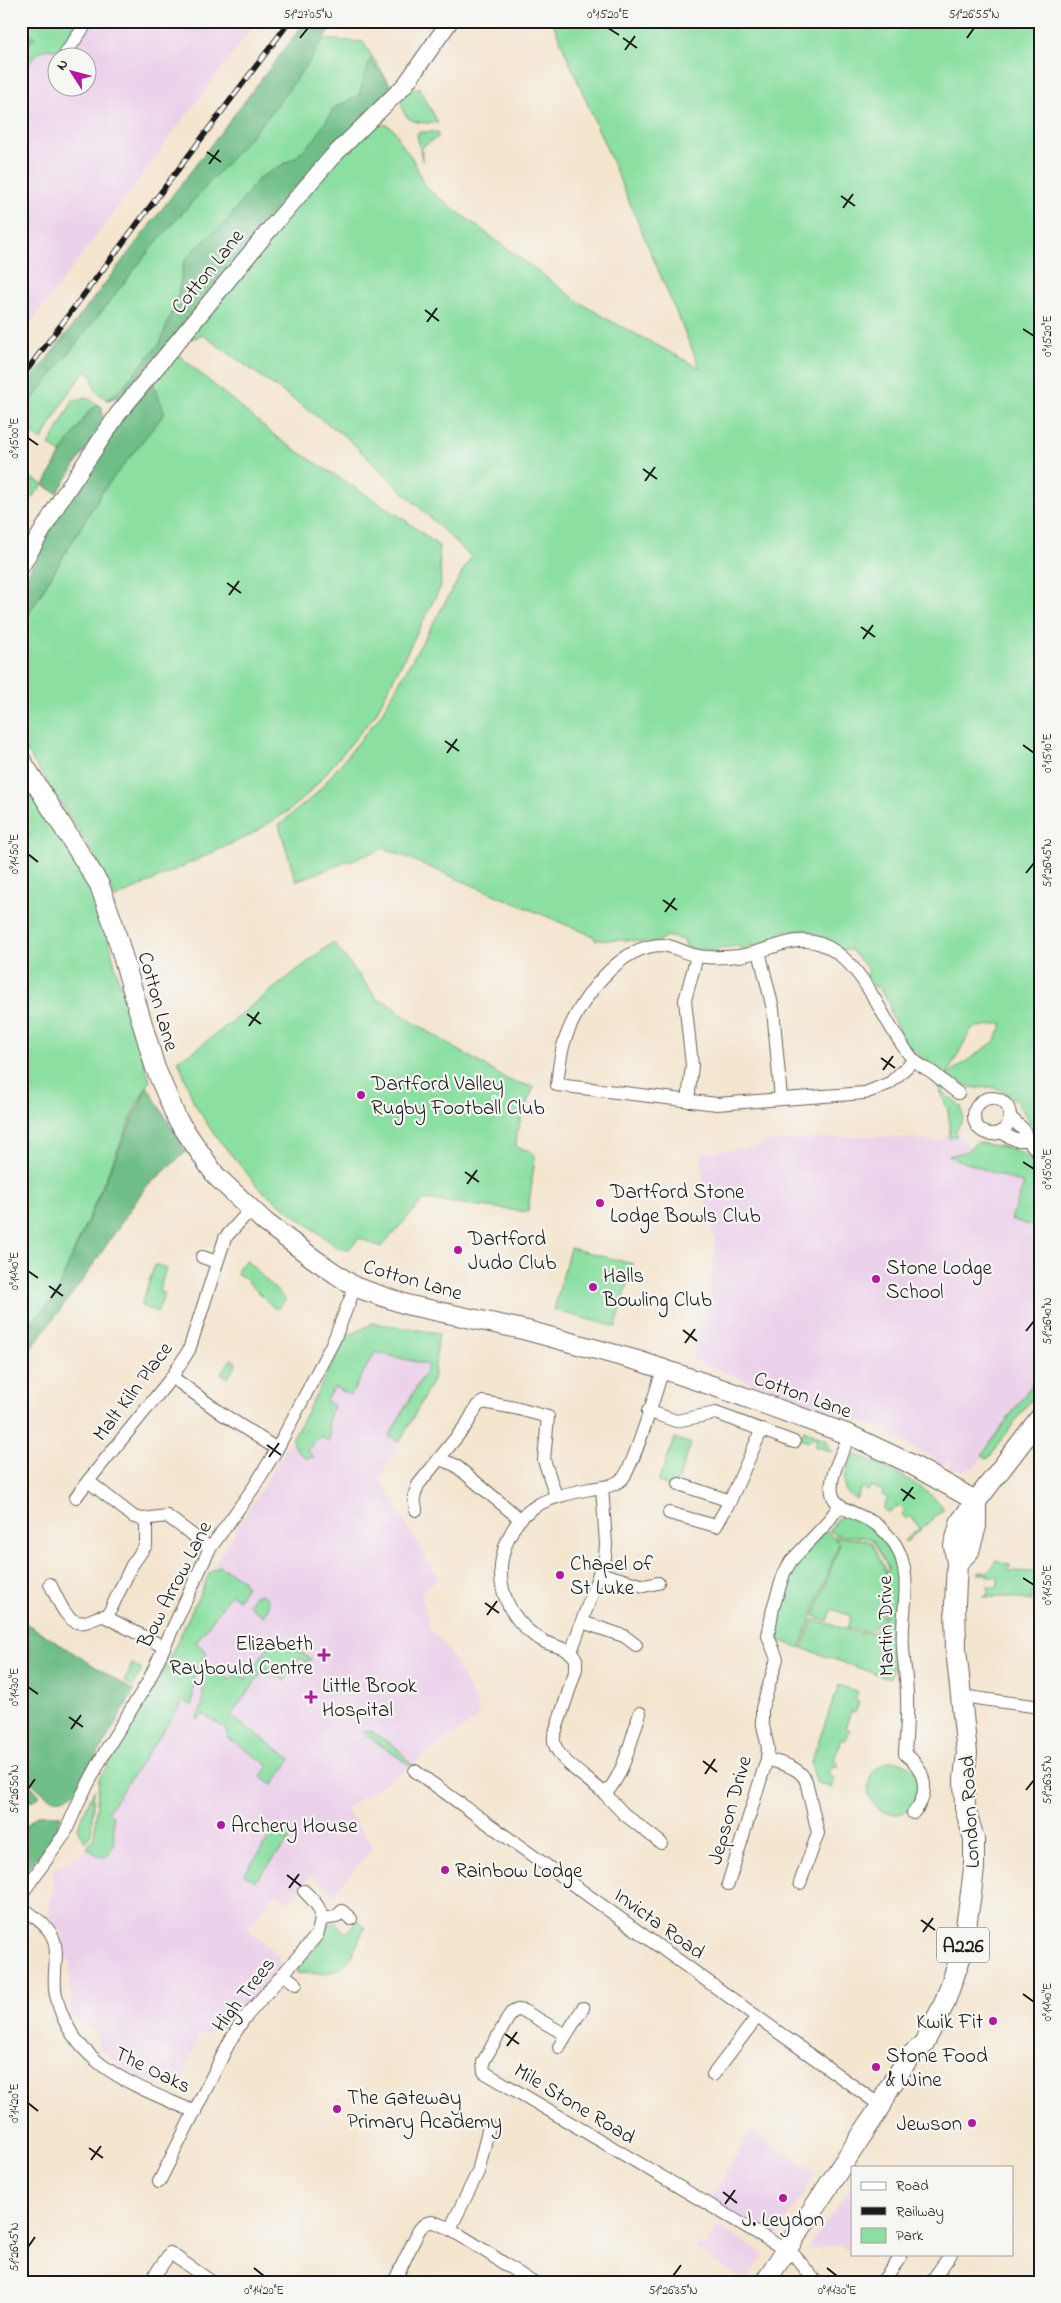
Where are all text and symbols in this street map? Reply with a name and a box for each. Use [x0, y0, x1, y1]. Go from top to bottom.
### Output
text: 51°27'05"N [283, 6, 333, 24]
text: 0°15'20"E [587, 6, 629, 24]
text: 51°26'55"N [948, 6, 1000, 24]
north arrow [48, 48, 98, 98]
text: N [51, 55, 74, 75]
street label: Cotton Lane [165, 223, 253, 321]
text: 0°15'20"E [1039, 315, 1057, 357]
text: 0°15'00"E [6, 418, 24, 458]
text: 0°15'10"E [1039, 733, 1057, 773]
text: 0°14'50"E [6, 834, 24, 874]
text: 51°26'45"N [1039, 838, 1057, 888]
street label: Cotton Lane [129, 948, 186, 1055]
place label: Dartford Valley Rugby Football Club [370, 1070, 545, 1126]
marker: Dartford Valley Rugby Football Club [355, 1089, 367, 1101]
text: 0°15'00"E [1039, 1149, 1057, 1189]
place label: Dartford Stone Lodge Bowls Club [609, 1178, 761, 1234]
marker: Dartford Stone Lodge Bowls Club [594, 1197, 606, 1209]
place label: Dartford Judo Club [467, 1225, 556, 1279]
marker: Dartford Judo Club [452, 1244, 464, 1256]
text: 0°14'40"E [6, 1252, 24, 1290]
street label: Cotton Lane [359, 1252, 466, 1310]
place label: Stone Lodge School [886, 1254, 992, 1308]
place label: Halls Bowling Club [602, 1262, 712, 1318]
marker: Stone Lodge School [870, 1273, 882, 1285]
marker: Halls Bowling Club [587, 1281, 599, 1293]
text: 51°26'40"N [1039, 1297, 1057, 1345]
street label: Malt Kiln Place [86, 1336, 181, 1448]
street label: Cotton Lane [749, 1364, 856, 1428]
street label: Bow Arrow Lane [130, 1516, 221, 1654]
place label: Chapel of St Luke [570, 1550, 653, 1604]
text: 0°14'50"E [1039, 1565, 1057, 1605]
marker: Chapel of St Luke [554, 1569, 566, 1581]
street label: Martin Drive [871, 1575, 903, 1677]
place label: Elizabeth Raybould Centre [170, 1630, 314, 1686]
marker: Elizabeth Raybould Centre [317, 1648, 331, 1662]
text: 0°14'30"E [6, 1668, 24, 1706]
place label: Little Brook Hospital [322, 1672, 418, 1726]
marker: Little Brook Hospital [304, 1690, 318, 1704]
street label: Jepson Drive [701, 1752, 761, 1869]
street label: London Road [953, 1754, 989, 1869]
text: 51°26'35"N [1039, 1755, 1057, 1805]
text: 51°26'50"N [6, 1764, 24, 1814]
place label: Archery House [231, 1812, 358, 1844]
marker: Archery House [215, 1819, 227, 1831]
place label: Rainbow Lodge [455, 1857, 583, 1889]
marker: Rainbow Lodge [439, 1864, 451, 1876]
street label: Invicta Road [607, 1881, 711, 1968]
road number: A226 [937, 1928, 989, 1962]
street label: High Trees [206, 1951, 285, 2040]
text: 0°14'40"E [1039, 1983, 1057, 2021]
place label: Kwik Fit [916, 2008, 983, 2038]
marker: Kwik Fit [987, 2015, 999, 2027]
street label: The Oaks [109, 2039, 195, 2102]
place label: Stone Food & Wine [886, 2042, 988, 2096]
street label: Mile Stone Road [508, 2057, 641, 2153]
marker: Stone Food & Wine [870, 2061, 882, 2073]
text: 0°14'20"E [6, 2083, 24, 2123]
place label: The Gateway Primary Academy [347, 2084, 502, 2140]
marker: The Gateway Primary Academy [331, 2103, 343, 2115]
place label: Jewson [897, 2110, 962, 2140]
marker: Jewson [966, 2117, 978, 2129]
legend [851, 2166, 1014, 2256]
text: Road [896, 2175, 929, 2197]
marker: J. Leydon [777, 2192, 789, 2204]
text: Railway [896, 2201, 944, 2224]
place label: J. Leydon [742, 2206, 824, 2238]
text: 51°26'45"N [6, 2222, 24, 2272]
text: Park [896, 2225, 924, 2247]
text: 0°14'20"E [244, 2282, 284, 2300]
text: 51°26'35"N [648, 2282, 698, 2300]
text: 0°14'30"E [818, 2282, 856, 2300]

